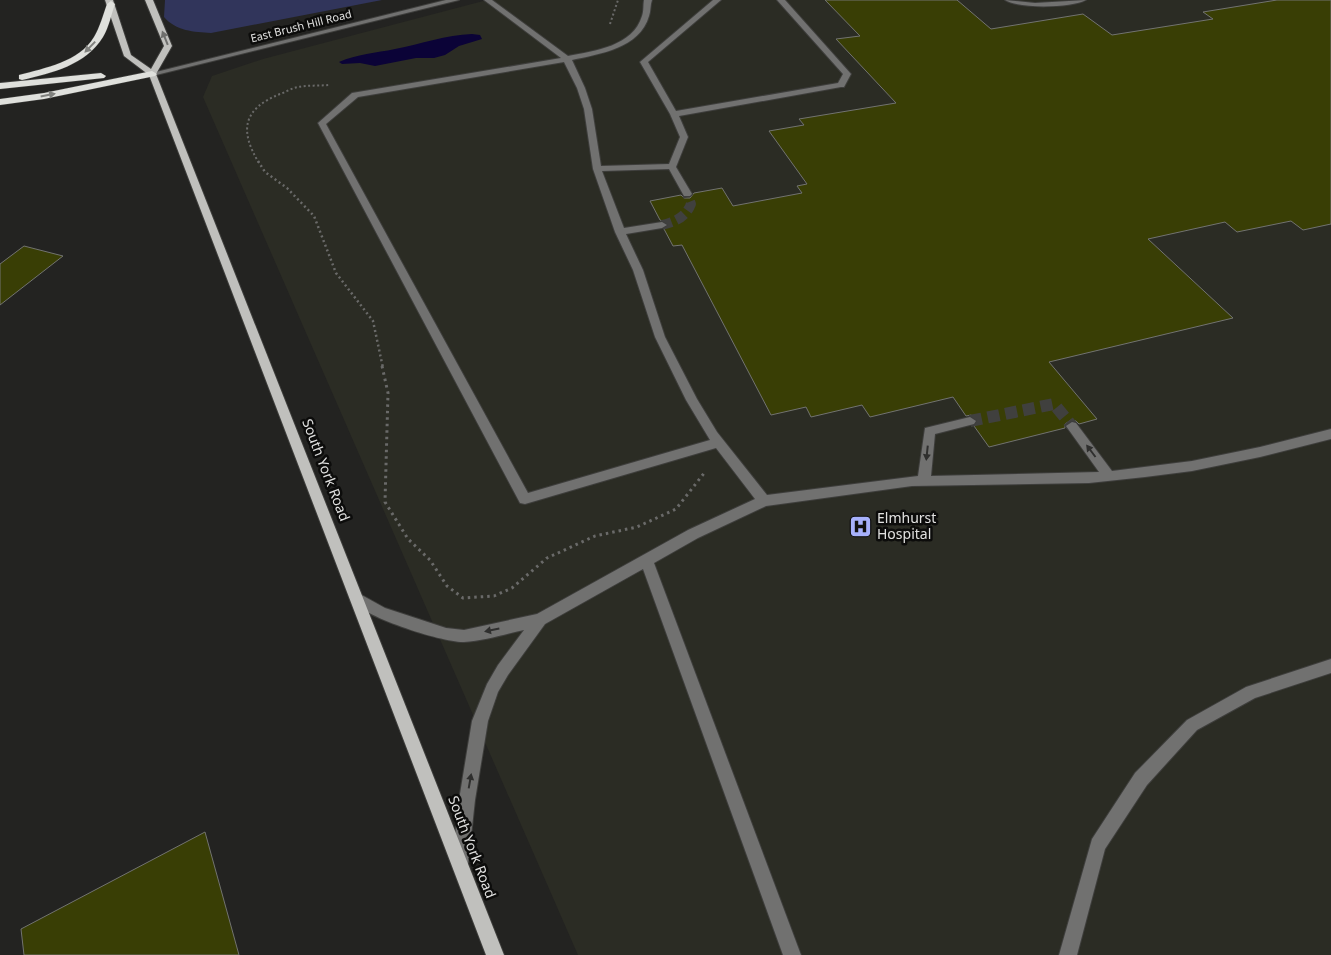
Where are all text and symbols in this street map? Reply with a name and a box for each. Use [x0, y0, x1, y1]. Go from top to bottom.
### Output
street label: East Brush Hill Road [249, 6, 353, 45]
one-way arrow [160, 31, 168, 45]
one-way arrow [84, 41, 96, 53]
one-way arrow [41, 91, 57, 99]
street label: South York Road [298, 416, 355, 524]
one-way arrow [923, 445, 931, 461]
one-way arrow [1085, 445, 1096, 458]
place label: Elmhurst Hospital [877, 508, 936, 543]
hospital icon: Elmhurst Hospital [849, 514, 873, 538]
one-way arrow [484, 627, 500, 635]
one-way arrow [467, 773, 475, 789]
street label: South York Road [444, 793, 501, 901]

